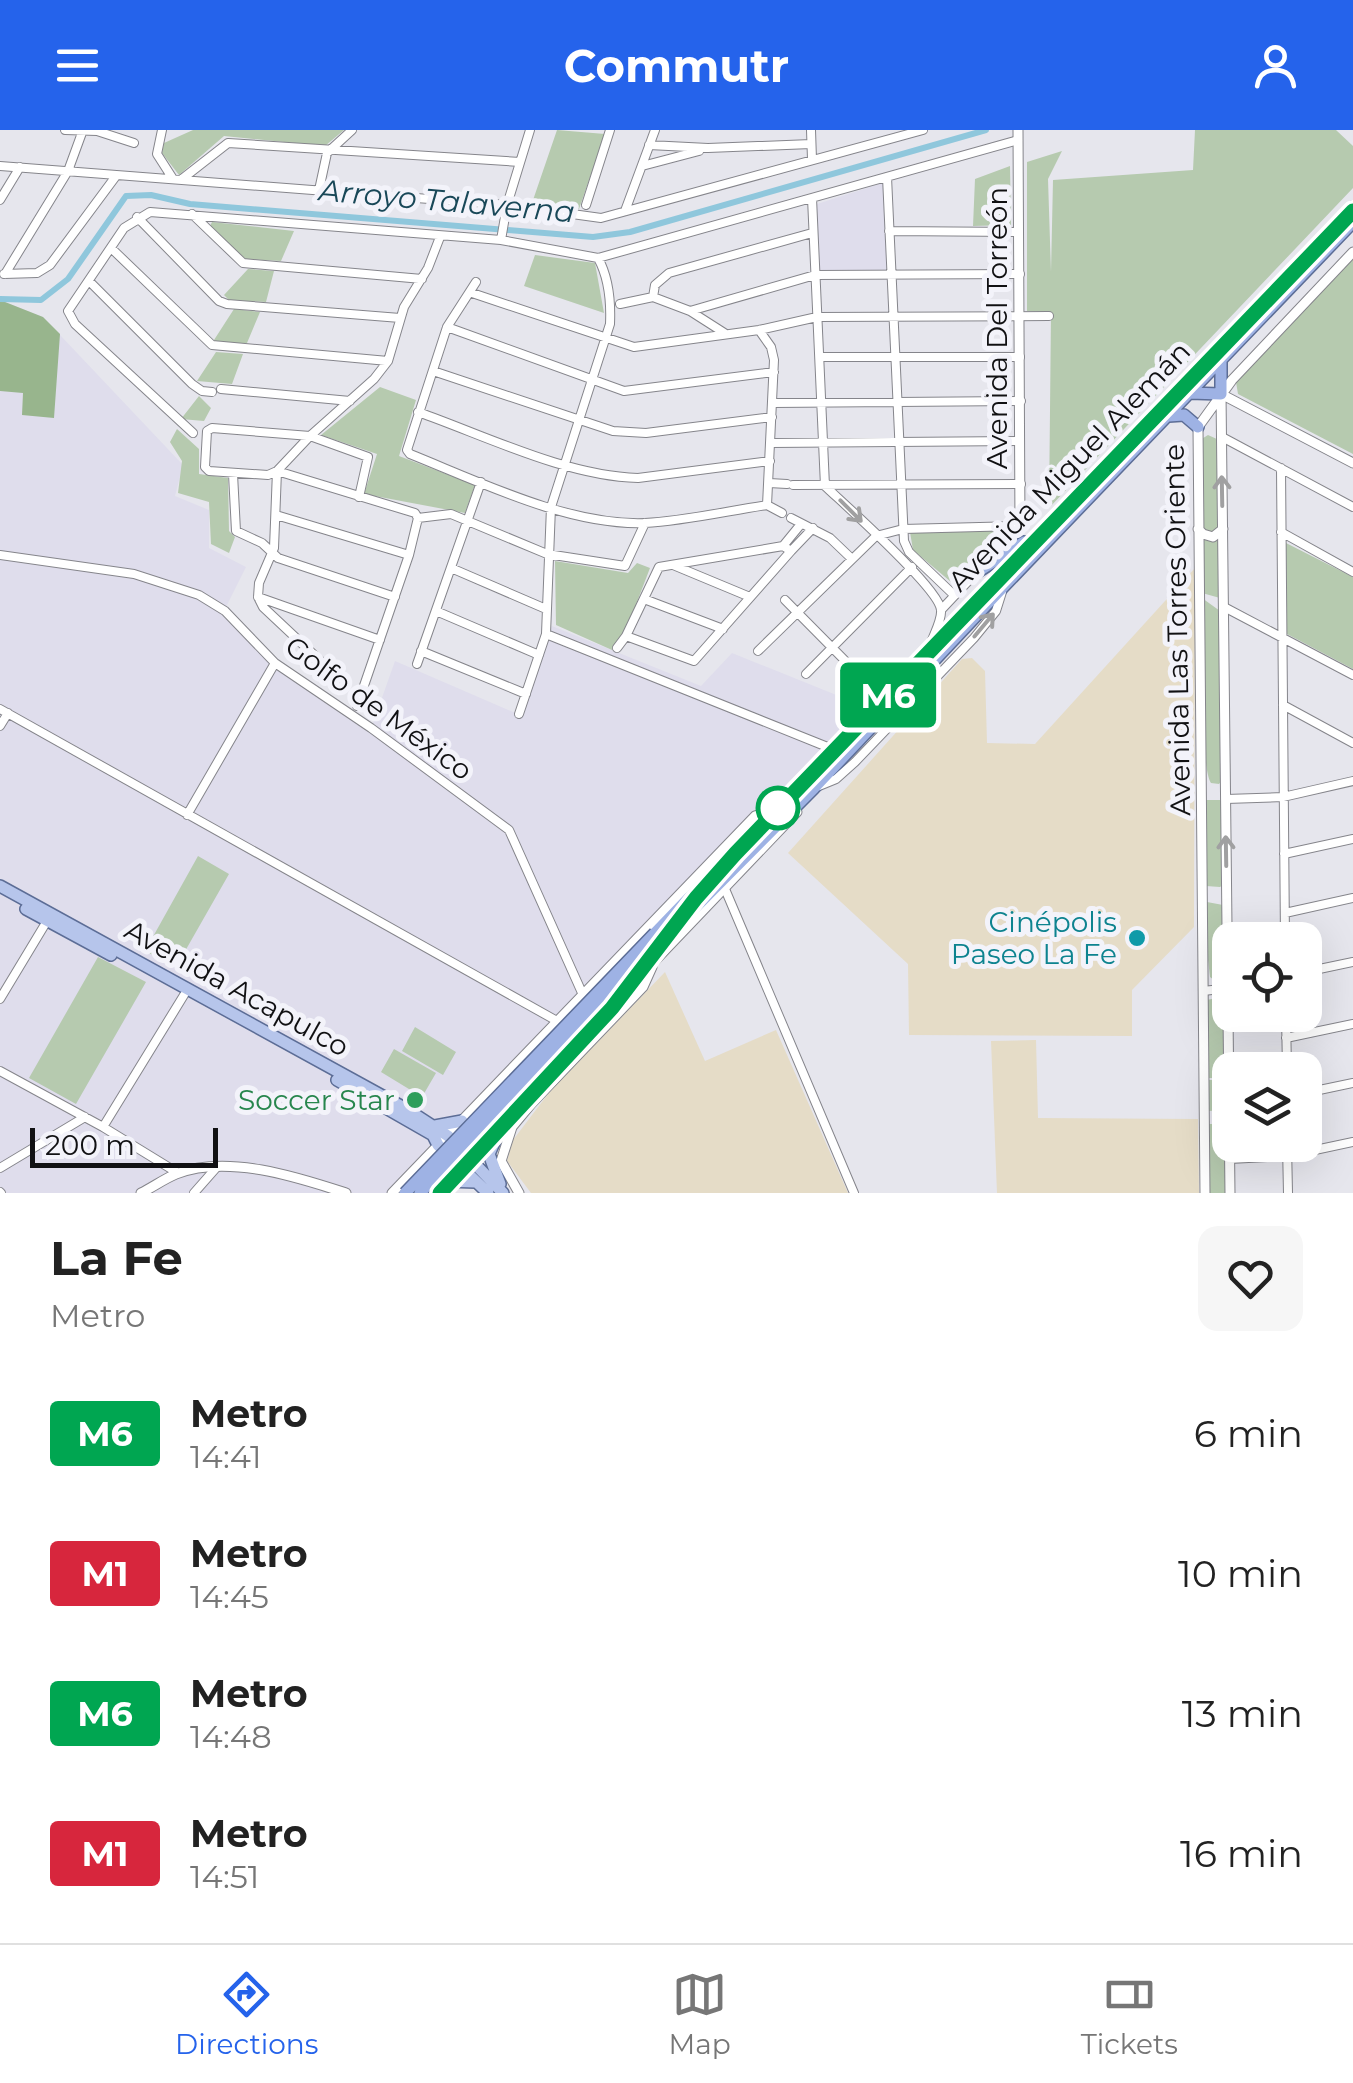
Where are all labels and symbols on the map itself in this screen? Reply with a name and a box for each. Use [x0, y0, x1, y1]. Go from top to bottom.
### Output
water label: Arroyo Talaverna [316, 171, 576, 231]
street label: Avenida Del Torreón [980, 187, 1014, 469]
street label: Avenida Miguel Alemán [941, 334, 1197, 598]
street label: Avenida Las Torres Oriente [1157, 444, 1197, 816]
one-way arrow [1213, 475, 1232, 507]
one-way arrow [839, 499, 863, 523]
one-way arrow [973, 613, 995, 639]
street label: Golfo de México [279, 629, 479, 787]
line badge: M6 [843, 662, 933, 728]
unlabelled marker [757, 787, 799, 829]
one-way arrow [1216, 835, 1236, 868]
place label: Cinépolis Paseo La Fe [951, 905, 1117, 971]
street label: Avenida Acapulco [119, 912, 355, 1064]
marker: Cinépolis Paseo La Fe [1126, 927, 1148, 949]
place label: Soccer Star [238, 1083, 395, 1117]
marker: Soccer Star [404, 1089, 426, 1111]
scale bar [30, 1123, 218, 1168]

